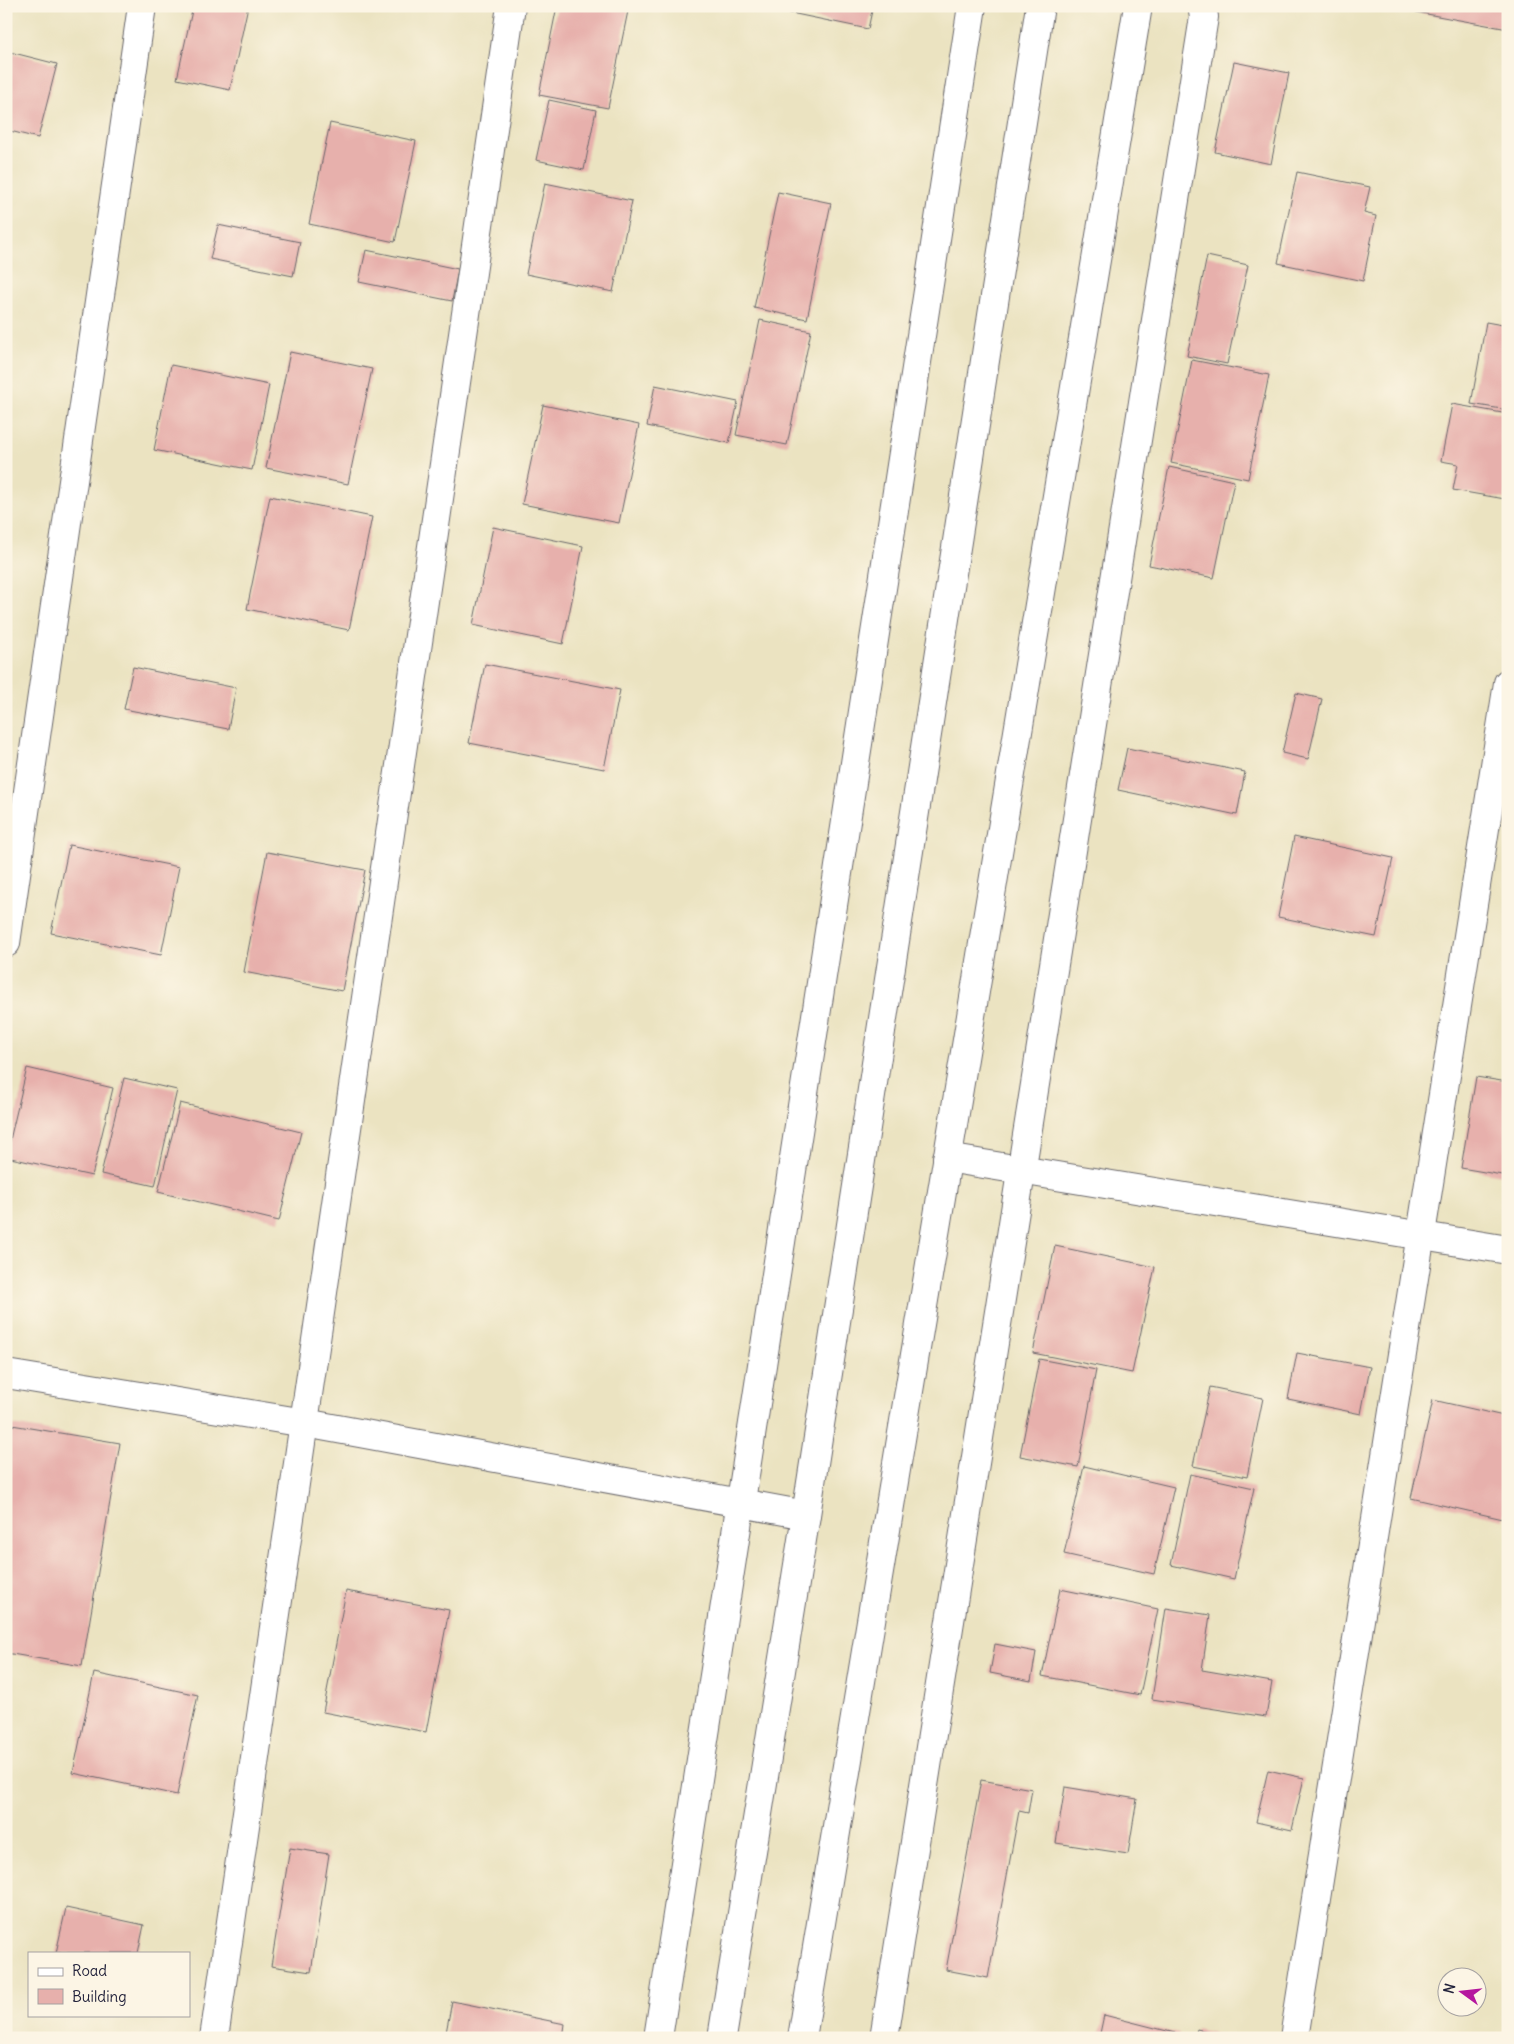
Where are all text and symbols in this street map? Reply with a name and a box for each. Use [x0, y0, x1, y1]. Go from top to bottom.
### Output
legend [28, 1952, 190, 2016]
text: Road [72, 1961, 107, 1980]
north arrow [1436, 1966, 1486, 2016]
text: N [1439, 1982, 1459, 1996]
text: Building [72, 1987, 127, 2006]

